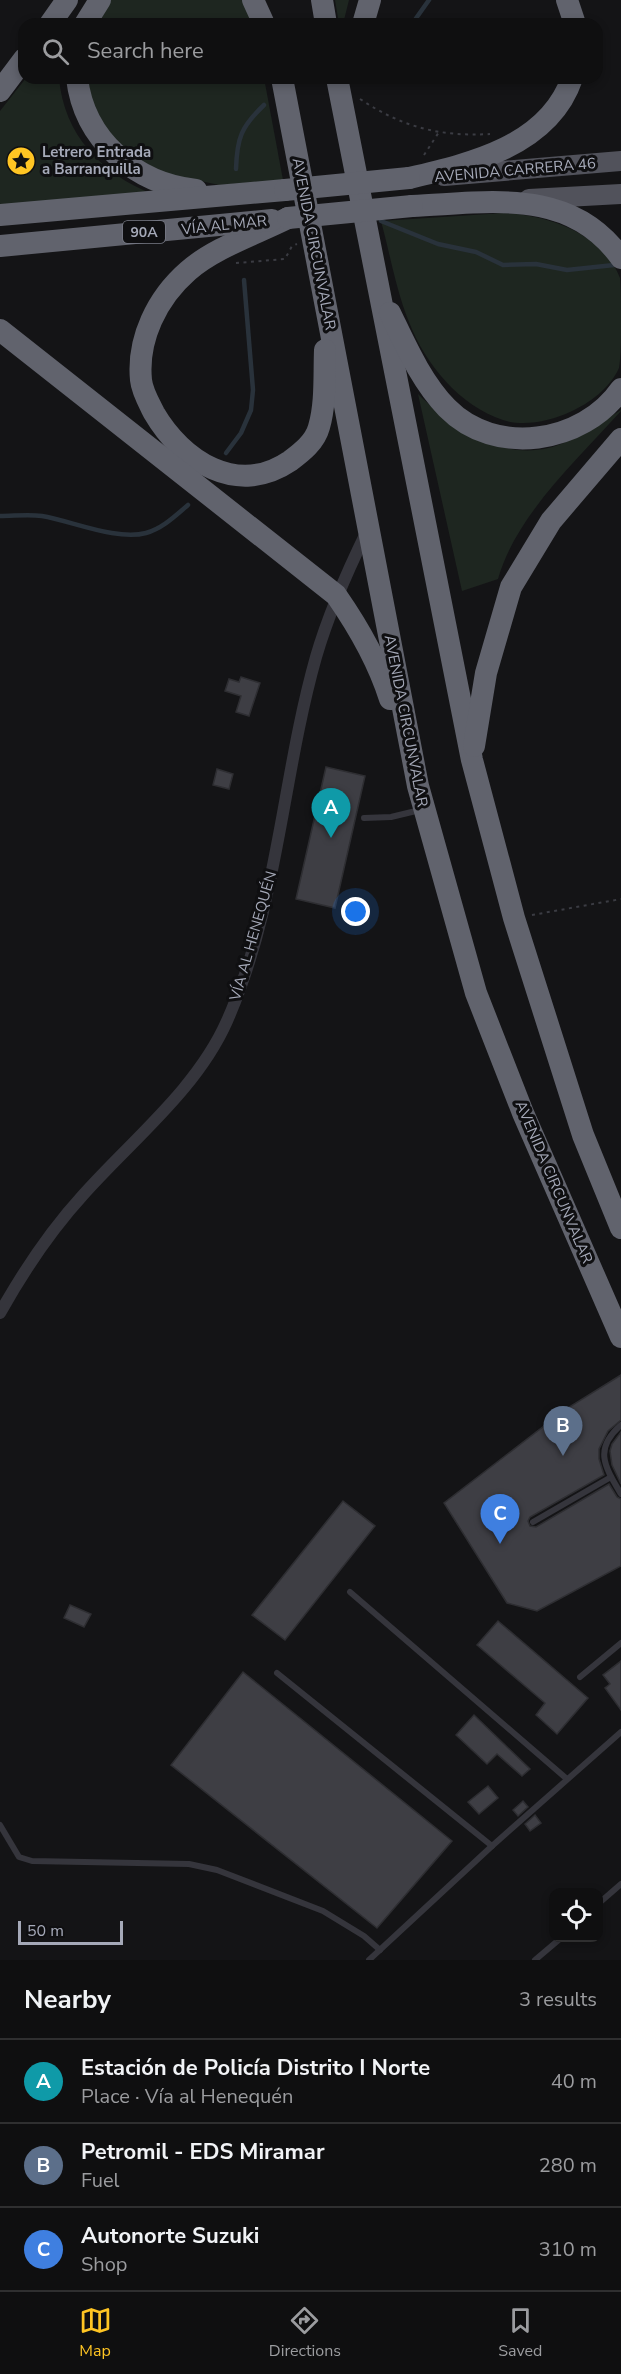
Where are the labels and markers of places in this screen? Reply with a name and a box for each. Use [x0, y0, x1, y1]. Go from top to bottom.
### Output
place label: Letrero Entrada a Barranquilla [42, 142, 151, 179]
place icon: Letrero Entrada a Barranquilla [5, 145, 37, 177]
pin: A [312, 788, 350, 838]
pin: B [544, 1406, 582, 1456]
pin: C [480, 1494, 520, 1544]

